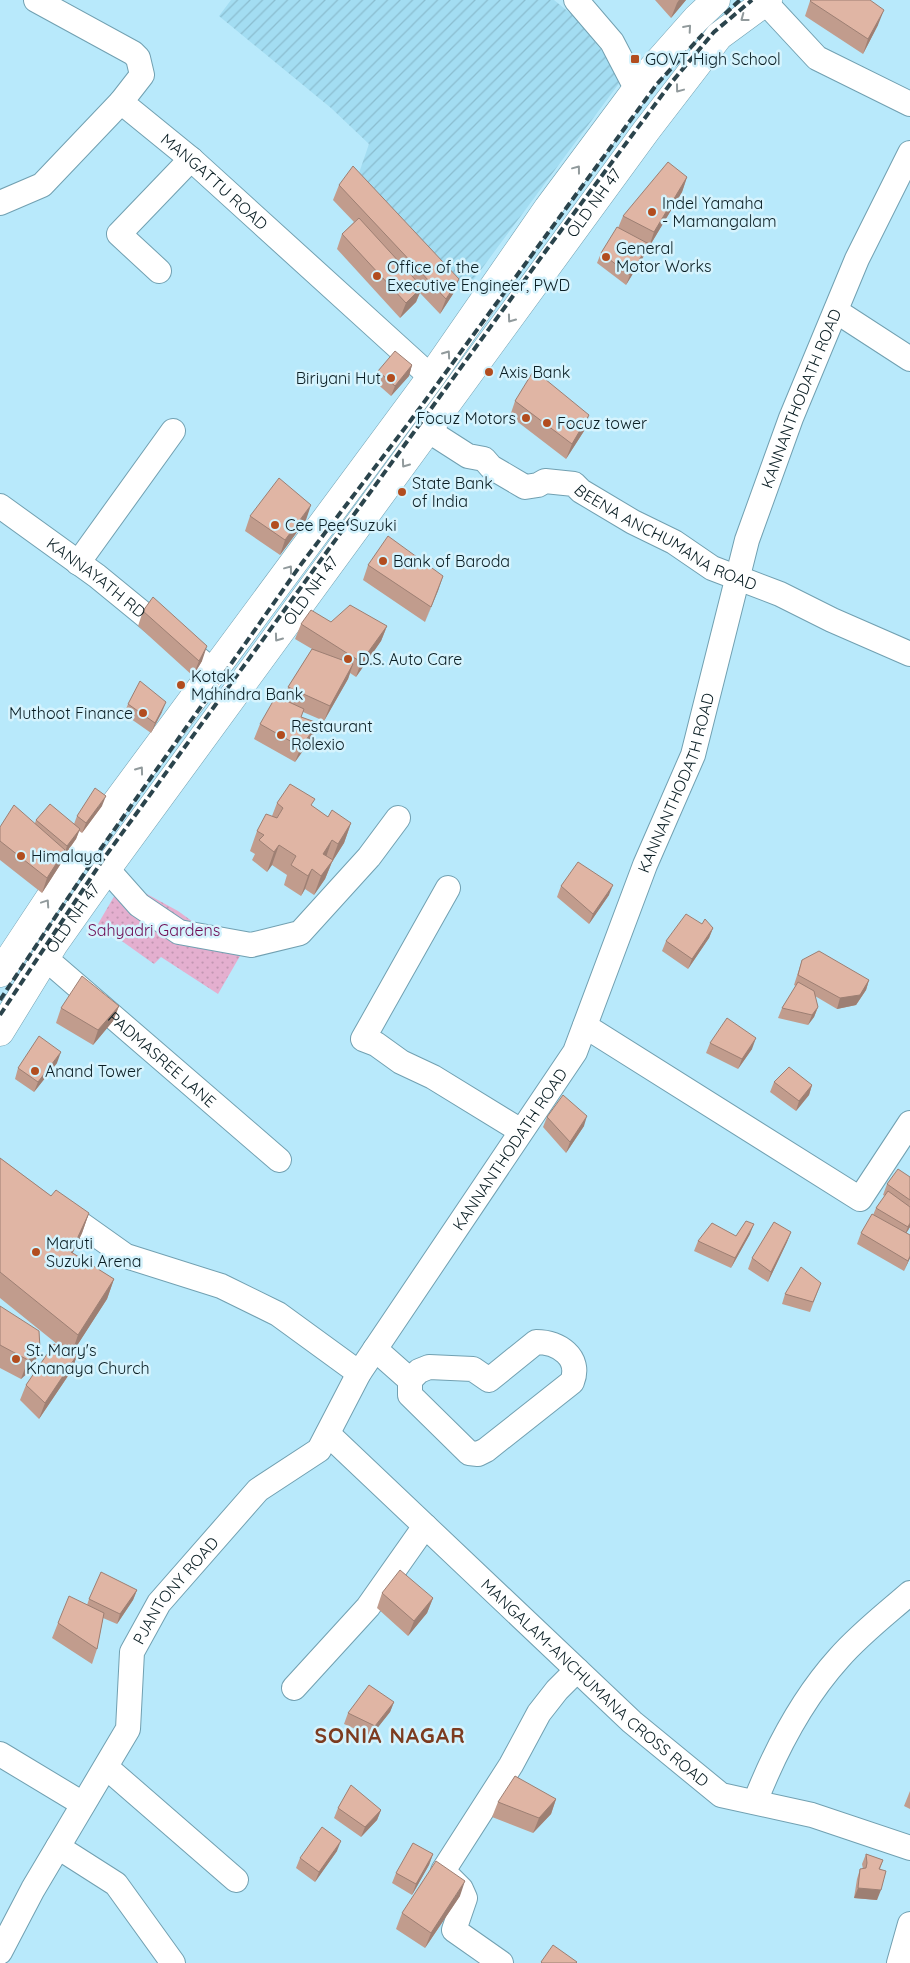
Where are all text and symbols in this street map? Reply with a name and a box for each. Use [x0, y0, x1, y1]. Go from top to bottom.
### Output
one-way arrow [740, 12, 750, 21]
one-way arrow [683, 24, 692, 33]
place label: GOVT High School [645, 49, 781, 69]
marker: GOVT High School [629, 53, 641, 65]
one-way arrow [676, 83, 685, 93]
street label: MANGATTU ROAD [157, 129, 272, 234]
street label: OLD NH 47 [562, 164, 625, 241]
one-way arrow [572, 166, 580, 175]
place label: Indel Yamaha - Mamangalam [662, 193, 777, 231]
marker: Indel Yamaha - Mamangalam [646, 206, 658, 218]
place label: General Motor Works [616, 238, 711, 276]
marker: General Motor Works [600, 251, 612, 263]
place label: Office of the Executive Engineer, PWD [387, 257, 570, 295]
marker: Office of the Executive Engineer, PWD [371, 270, 383, 282]
street label: KANNANTHODATH ROAD [757, 306, 845, 491]
one-way arrow [508, 313, 517, 323]
one-way arrow [441, 350, 450, 360]
place label: Axis Bank [499, 362, 570, 382]
marker: Axis Bank [483, 366, 495, 378]
place label: Biriyani Hut [296, 368, 381, 388]
marker: Biriyani Hut [385, 372, 397, 384]
place label: Focuz Motors [417, 408, 516, 428]
marker: Focuz Motors [520, 412, 532, 424]
place label: Focuz tower [557, 413, 647, 433]
marker: Focuz tower [541, 417, 553, 429]
one-way arrow [402, 458, 411, 468]
place label: State Bank of India [412, 473, 493, 511]
street label: BEENA ANCHUMANA ROAD [570, 480, 760, 594]
marker: State Bank of India [396, 486, 408, 498]
place label: Cee Pee Suzuki [285, 515, 397, 535]
marker: Cee Pee Suzuki [269, 519, 281, 531]
street label: KANNAYATH RD [43, 533, 150, 622]
place label: Bank of Baroda [393, 551, 510, 571]
street label: OLD NH 47 [279, 552, 342, 629]
marker: Bank of Baroda [377, 555, 389, 567]
one-way arrow [283, 565, 292, 575]
one-way arrow [275, 632, 283, 641]
place label: D.S. Auto Care [358, 649, 462, 669]
marker: D.S. Auto Care [342, 653, 354, 665]
place label: Kotak Mahindra Bank [191, 666, 303, 704]
marker: Kotak Mahindra Bank [175, 679, 187, 691]
street label: KANNANTHODATH ROAD [633, 691, 718, 875]
place label: Muthoot Finance [9, 703, 133, 723]
marker: Muthoot Finance [137, 707, 149, 719]
place label: Restaurant Rolexio [291, 716, 373, 754]
marker: Restaurant Rolexio [275, 729, 287, 741]
one-way arrow [134, 766, 143, 776]
place label: Himalaya [31, 846, 102, 866]
marker: Himalaya [15, 850, 27, 862]
street label: OLD NH 47 [41, 879, 104, 956]
one-way arrow [40, 899, 50, 908]
park label: Sahyadri Gardens [88, 920, 220, 940]
street label: PADMASREE LANE [104, 1007, 220, 1111]
place label: Anand Tower [45, 1061, 142, 1081]
street label: KANNANTHODATH ROAD [448, 1064, 571, 1234]
marker: Anand Tower [29, 1065, 41, 1077]
place label: Maruti Suzuki Arena [46, 1233, 141, 1271]
marker: Maruti Suzuki Arena [30, 1246, 42, 1258]
place label: St. Mary's Knanaya Church [26, 1340, 150, 1378]
marker: St. Mary's Knanaya Church [10, 1353, 22, 1365]
street label: PJANTONY ROAD [128, 1532, 223, 1648]
street label: MANGALAM-ANCHUMANA CROSS ROAD [477, 1574, 713, 1791]
district label: SONIA NAGAR [314, 1722, 466, 1748]

